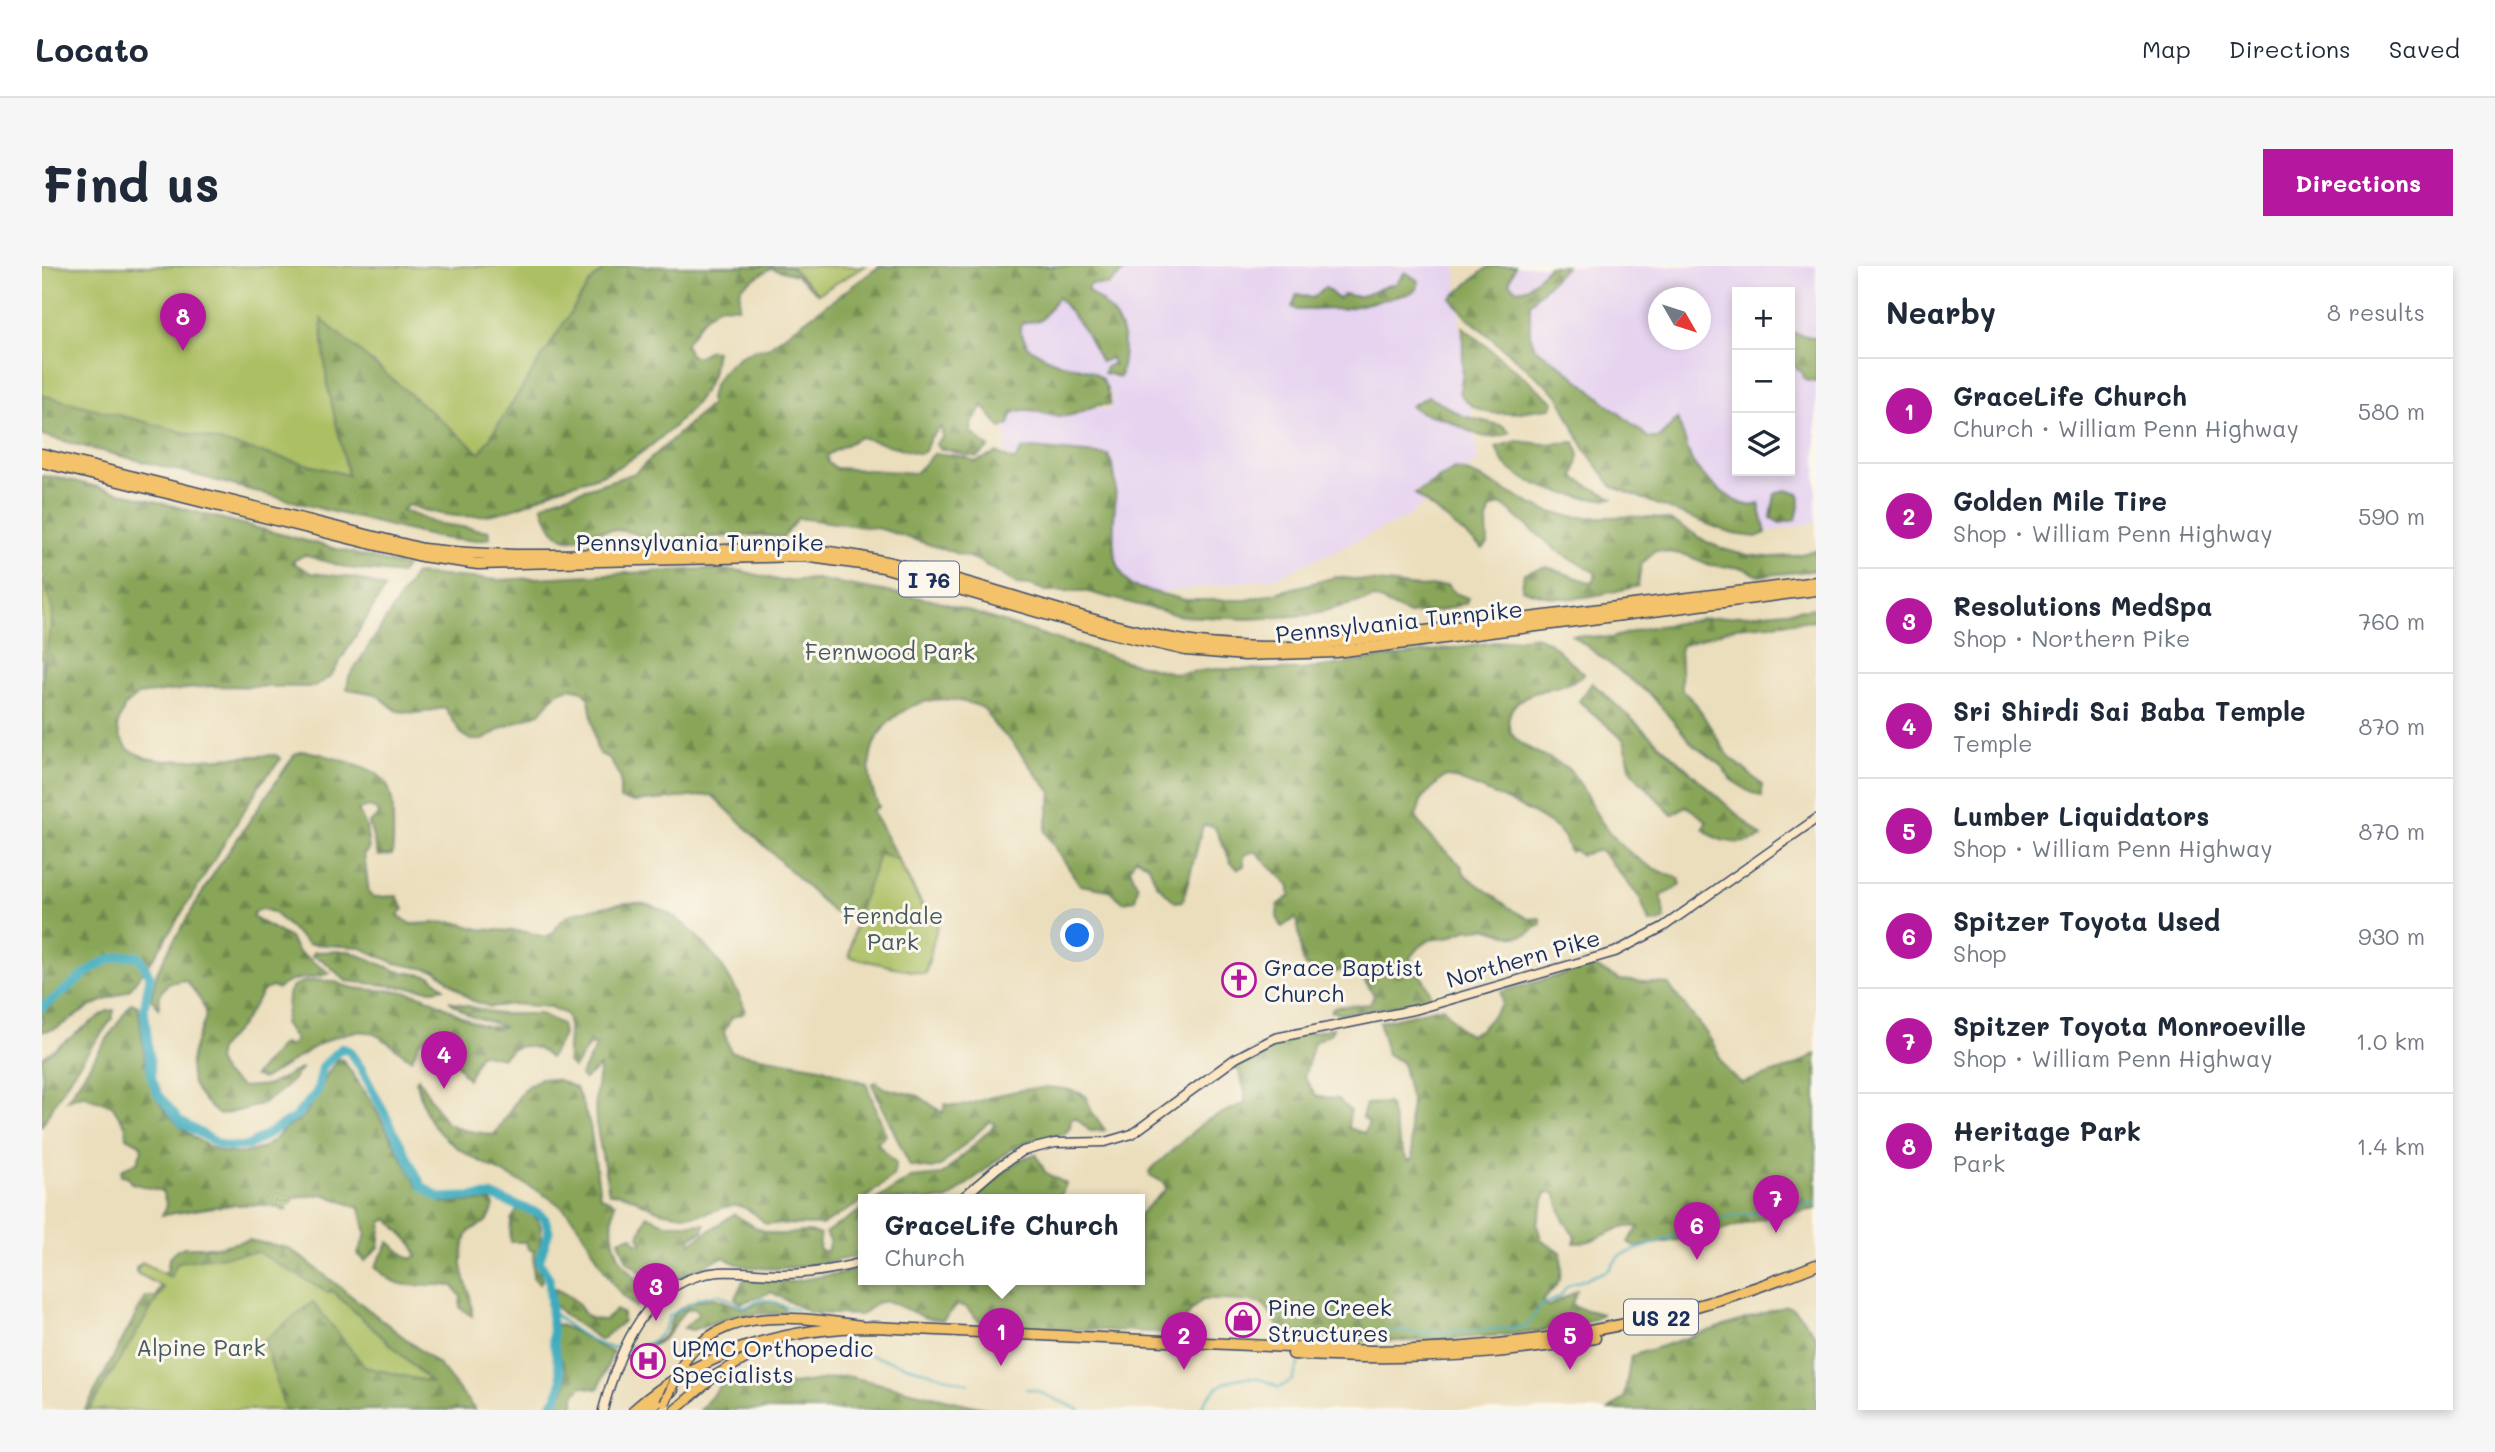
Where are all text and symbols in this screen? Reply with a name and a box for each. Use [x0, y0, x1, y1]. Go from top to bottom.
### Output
text: Locato [35, 27, 149, 70]
text: Map [2142, 33, 2191, 64]
text: Directions [2229, 33, 2351, 64]
text: Saved [2389, 33, 2460, 64]
button: Directions [2263, 149, 2453, 216]
text: Find us [42, 151, 220, 214]
north arrow [1648, 287, 1711, 350]
map controls [1732, 287, 1795, 476]
button: + [1732, 287, 1795, 350]
text: Nearby [1886, 292, 1996, 332]
pin: 8 [160, 293, 206, 351]
text: 8 results [2327, 297, 2425, 327]
button: − [1732, 350, 1795, 413]
text: GraceLife Church [1953, 379, 2187, 413]
text: 1 [1904, 396, 1914, 426]
text: 580 m [2358, 396, 2425, 426]
button: layers [1732, 413, 1795, 476]
text: Church · William Penn Highway [1953, 413, 2299, 443]
text: Golden Mile Tire [1953, 484, 2167, 518]
text: 2 [1903, 501, 1915, 531]
text: 590 m [2358, 501, 2425, 531]
text: Shop · William Penn Highway [1953, 518, 2272, 548]
street label: Pennsylvania Turnpike [576, 527, 824, 557]
road number: I 76 [899, 562, 959, 596]
text: Resolutions MedSpa [1953, 589, 2212, 623]
street label: Pennsylvania Turnpike [1274, 593, 1524, 649]
text: 3 [1902, 606, 1916, 636]
text: 760 m [2358, 606, 2425, 636]
text: Shop · Northern Pike [1953, 623, 2190, 653]
park label: Fernwood Park [805, 636, 975, 666]
text: Sri Shirdi Sai Baba Temple [1953, 694, 2305, 728]
text: 4 [1902, 711, 1916, 741]
text: 870 m [2358, 711, 2425, 741]
text: Temple [1953, 728, 2033, 758]
text: Lumber Liquidators [1953, 799, 2209, 833]
text: 5 [1902, 816, 1916, 846]
text: 870 m [2358, 816, 2425, 846]
text: Shop · William Penn Highway [1953, 833, 2272, 863]
park label: Ferndale Park [843, 900, 943, 956]
text: Spitzer Toyota Used [1953, 904, 2220, 938]
your location [1060, 918, 1094, 952]
text: 6 [1902, 921, 1916, 951]
text: 930 m [2358, 921, 2425, 951]
street label: Northern Pike [1443, 922, 1603, 994]
text: Shop [1953, 938, 2007, 968]
place label: Grace Baptist Church [1264, 952, 1423, 1008]
church icon: Grace Baptist Church [1220, 961, 1258, 999]
text: Spitzer Toyota Monroeville [1953, 1009, 2306, 1043]
text: 7 [1903, 1026, 1915, 1056]
text: 1.0 km [2356, 1026, 2425, 1056]
pin: 4 [421, 1031, 467, 1089]
text: Shop · William Penn Highway [1953, 1043, 2272, 1073]
text: Heritage Park [1953, 1114, 2141, 1148]
text: 8 [1902, 1131, 1916, 1161]
text: 1.4 km [2357, 1131, 2425, 1161]
text: Park [1953, 1148, 2005, 1178]
pin: 7 [1753, 1175, 1799, 1233]
popup [858, 1194, 1145, 1285]
pin: 6 [1674, 1202, 1720, 1260]
text: GraceLife Church [885, 1208, 1118, 1242]
text: Church [885, 1242, 965, 1272]
pin: 3 [633, 1263, 679, 1321]
place label: Pine Creek Structures [1268, 1292, 1392, 1348]
road number: US 22 [1624, 1300, 1698, 1334]
shop icon: Pine Creek Structures [1224, 1301, 1262, 1339]
pin: 1 [978, 1308, 1024, 1366]
pin: 2 [1161, 1312, 1207, 1370]
pin: 5 [1547, 1312, 1593, 1370]
park label: Alpine Park [136, 1332, 266, 1362]
place label: UPMC Orthopedic Specialists [672, 1333, 874, 1389]
hospital icon: UPMC Orthopedic Specialists [629, 1342, 667, 1380]

